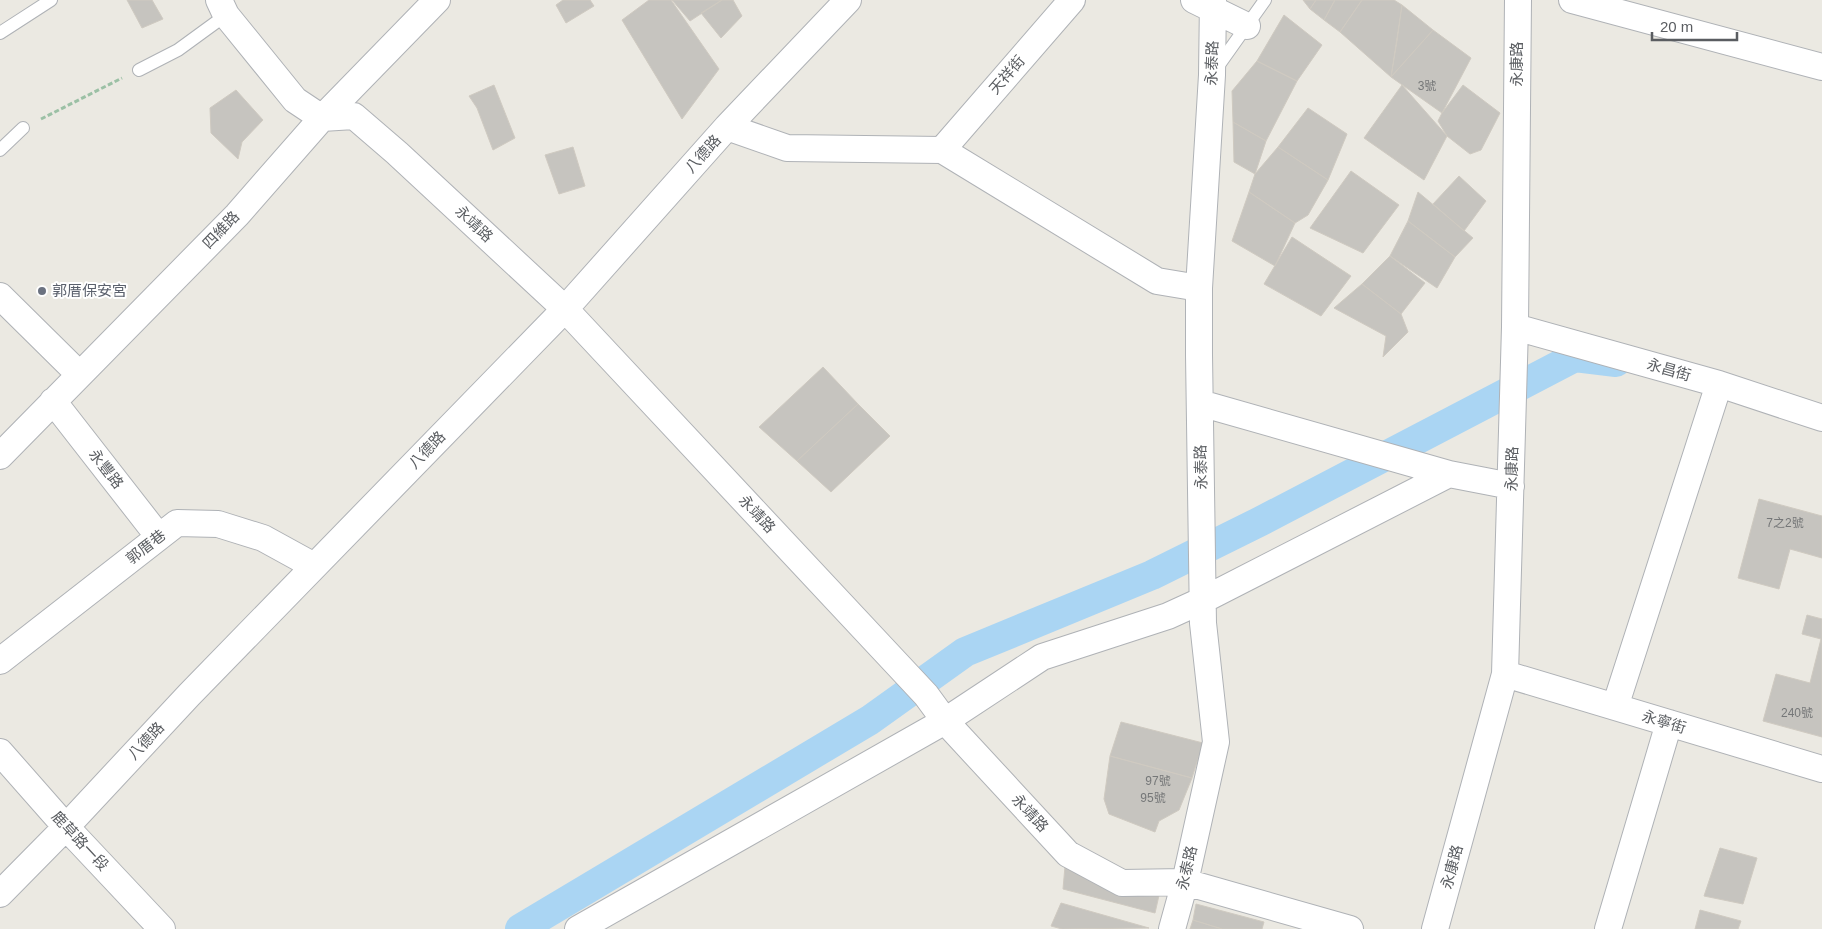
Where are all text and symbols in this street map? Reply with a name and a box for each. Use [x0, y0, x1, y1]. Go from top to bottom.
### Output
scale bar [1652, 10, 1737, 42]
text: 20 m [1660, 18, 1693, 35]
street label: 永泰路 [1202, 40, 1221, 86]
street label: 永康路 [1508, 41, 1525, 87]
street label: 天祥街 [985, 52, 1028, 97]
house number: 3號 [1418, 79, 1436, 93]
street label: 八德路 [681, 131, 724, 176]
street label: 永靖路 [452, 202, 497, 245]
street label: 四維路 [199, 208, 242, 252]
place label: 郭厝保安宮 [52, 282, 127, 299]
marker: 郭厝保安宮 [36, 285, 48, 297]
street label: 永昌街 [1645, 355, 1693, 384]
street label: 八德路 [405, 428, 448, 472]
street label: 永泰路 [1192, 444, 1209, 490]
street label: 永豐路 [86, 446, 127, 492]
street label: 永康路 [1503, 446, 1520, 492]
street label: 永靖路 [736, 491, 779, 536]
house number: 7之2號 [1766, 516, 1804, 530]
street label: 郭厝巷 [123, 526, 169, 567]
house number: 240號 [1781, 706, 1813, 720]
street label: 永寧街 [1640, 707, 1688, 736]
street label: 八德路 [124, 718, 167, 763]
house number: 97號 [1145, 774, 1171, 788]
street label: 永靖路 [1009, 790, 1052, 835]
house number: 95號 [1140, 791, 1166, 805]
street label: 鹿草路一段 [49, 807, 112, 874]
street label: 永康路 [1437, 843, 1466, 891]
street label: 永泰路 [1173, 844, 1200, 892]

